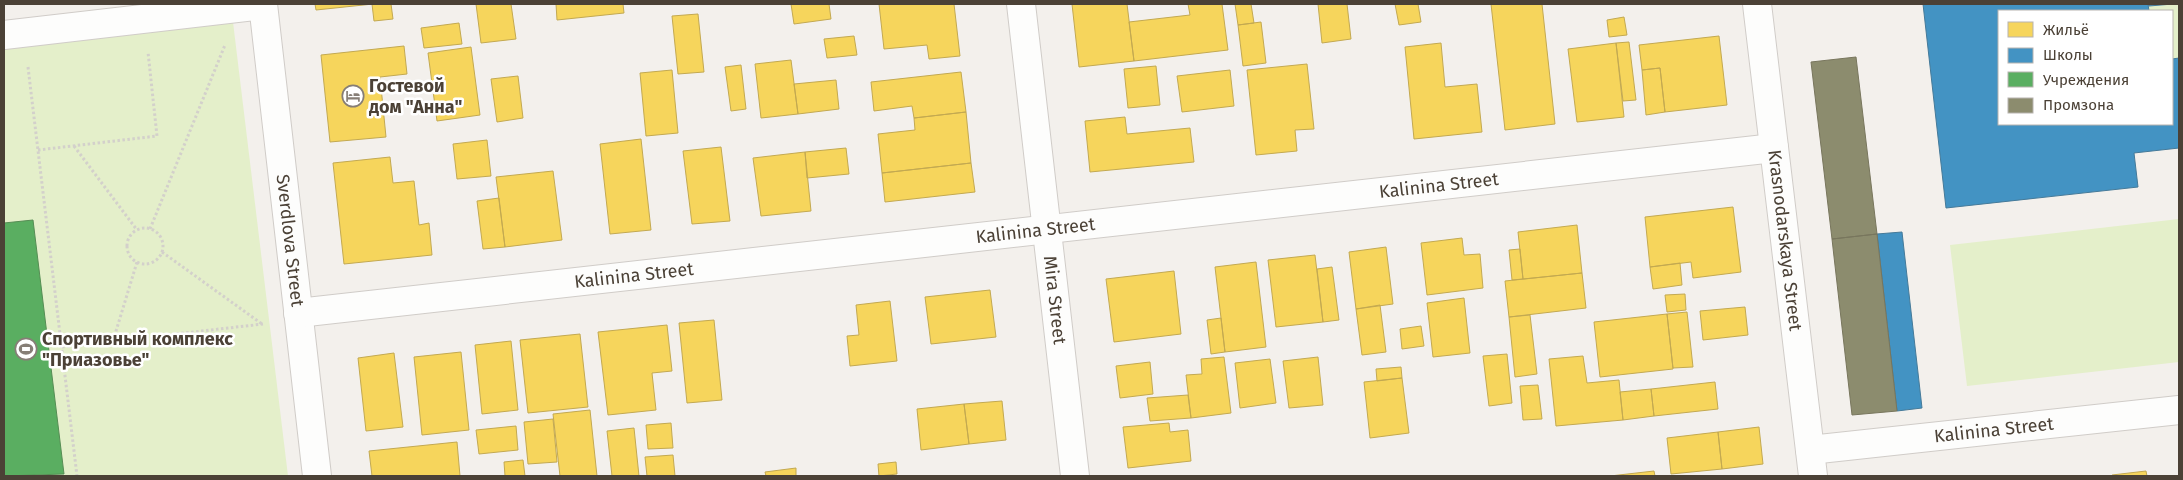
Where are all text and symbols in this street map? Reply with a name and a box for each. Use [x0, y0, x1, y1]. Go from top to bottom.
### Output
legend [1998, 10, 2173, 125]
text: Жильё [2043, 21, 2089, 39]
text: Школы [2043, 46, 2093, 64]
text: Учреждения [2043, 71, 2129, 89]
place label: Гостевой дом "Анна" [369, 75, 463, 118]
hotel icon: Гостевой дом "Анна" [341, 84, 365, 108]
text: Промзона [2043, 96, 2114, 114]
street label: Krasnodarskaya Street [1763, 149, 1807, 333]
street label: Kalinina Street [1378, 168, 1500, 203]
street label: Sverdlova Street [272, 173, 309, 308]
street label: Kalinina Street [975, 213, 1097, 248]
street label: Mira Street [1039, 255, 1071, 346]
street label: Kalinina Street [573, 258, 695, 293]
place label: Спортивный комплекс "Приазовье" [42, 328, 233, 371]
sports icon: Спортивный комплекс "Приазовье" [14, 337, 38, 361]
street label: Kalinina Street [1933, 413, 2055, 447]

